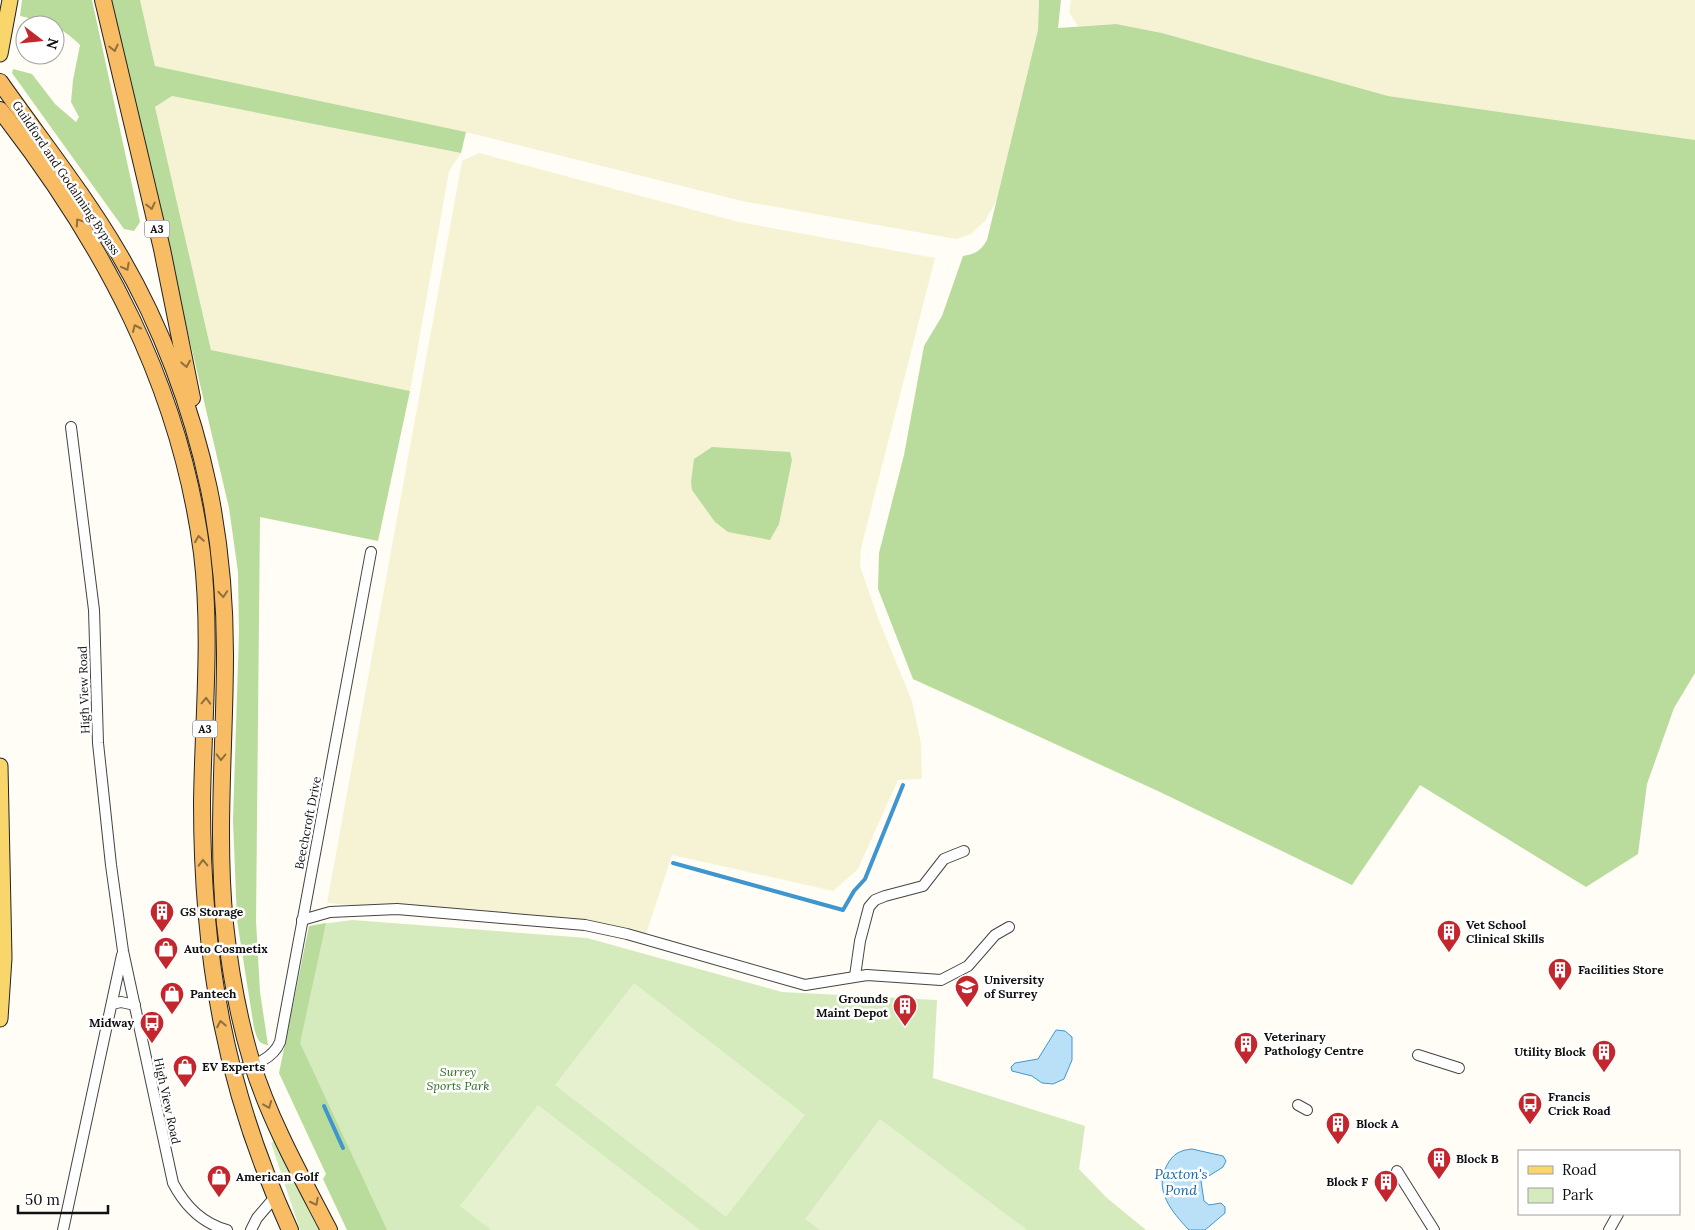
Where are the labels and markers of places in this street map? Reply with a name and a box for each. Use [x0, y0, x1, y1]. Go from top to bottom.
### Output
building icon: GS Storage [149, 899, 175, 933]
place label: GS Storage [180, 904, 244, 919]
place label: Vet School Clinical Skills [1466, 917, 1545, 946]
building icon: Vet School Clinical Skills [1436, 919, 1462, 953]
shop icon: Auto Cosmetix [153, 936, 179, 970]
place label: Auto Cosmetix [184, 941, 268, 956]
building icon: Facilities Store [1547, 957, 1573, 991]
place label: Facilities Store [1578, 962, 1664, 977]
place label: University of Surrey [984, 972, 1044, 1001]
school or university icon: University of Surrey [954, 974, 980, 1008]
shop icon: Pantech [159, 981, 185, 1015]
place label: Pantech [190, 986, 237, 1001]
place label: Grounds Maint Depot [816, 991, 889, 1020]
building icon: Grounds Maint Depot [892, 993, 918, 1027]
bus stop icon: Midway [139, 1010, 165, 1044]
place label: Midway [89, 1015, 134, 1030]
place label: Veterinary Pathology Centre [1264, 1029, 1364, 1058]
building icon: Veterinary Pathology Centre [1233, 1031, 1259, 1065]
building icon: Utility Block [1591, 1039, 1617, 1073]
place label: Utility Block [1514, 1044, 1586, 1059]
shop icon: EV Experts [172, 1054, 198, 1088]
place label: EV Experts [202, 1059, 266, 1074]
place label: Francis Crick Road [1548, 1089, 1611, 1118]
bus stop icon: Francis Crick Road [1517, 1091, 1543, 1125]
building icon: Block A [1325, 1111, 1351, 1145]
place label: Block A [1356, 1116, 1399, 1131]
building icon: Block B [1426, 1146, 1452, 1180]
place label: Block B [1456, 1151, 1499, 1166]
shop icon: American Golf [206, 1164, 232, 1198]
place label: American Golf [236, 1169, 320, 1184]
building icon: Block F [1373, 1169, 1399, 1203]
place label: Block F [1326, 1174, 1368, 1189]

